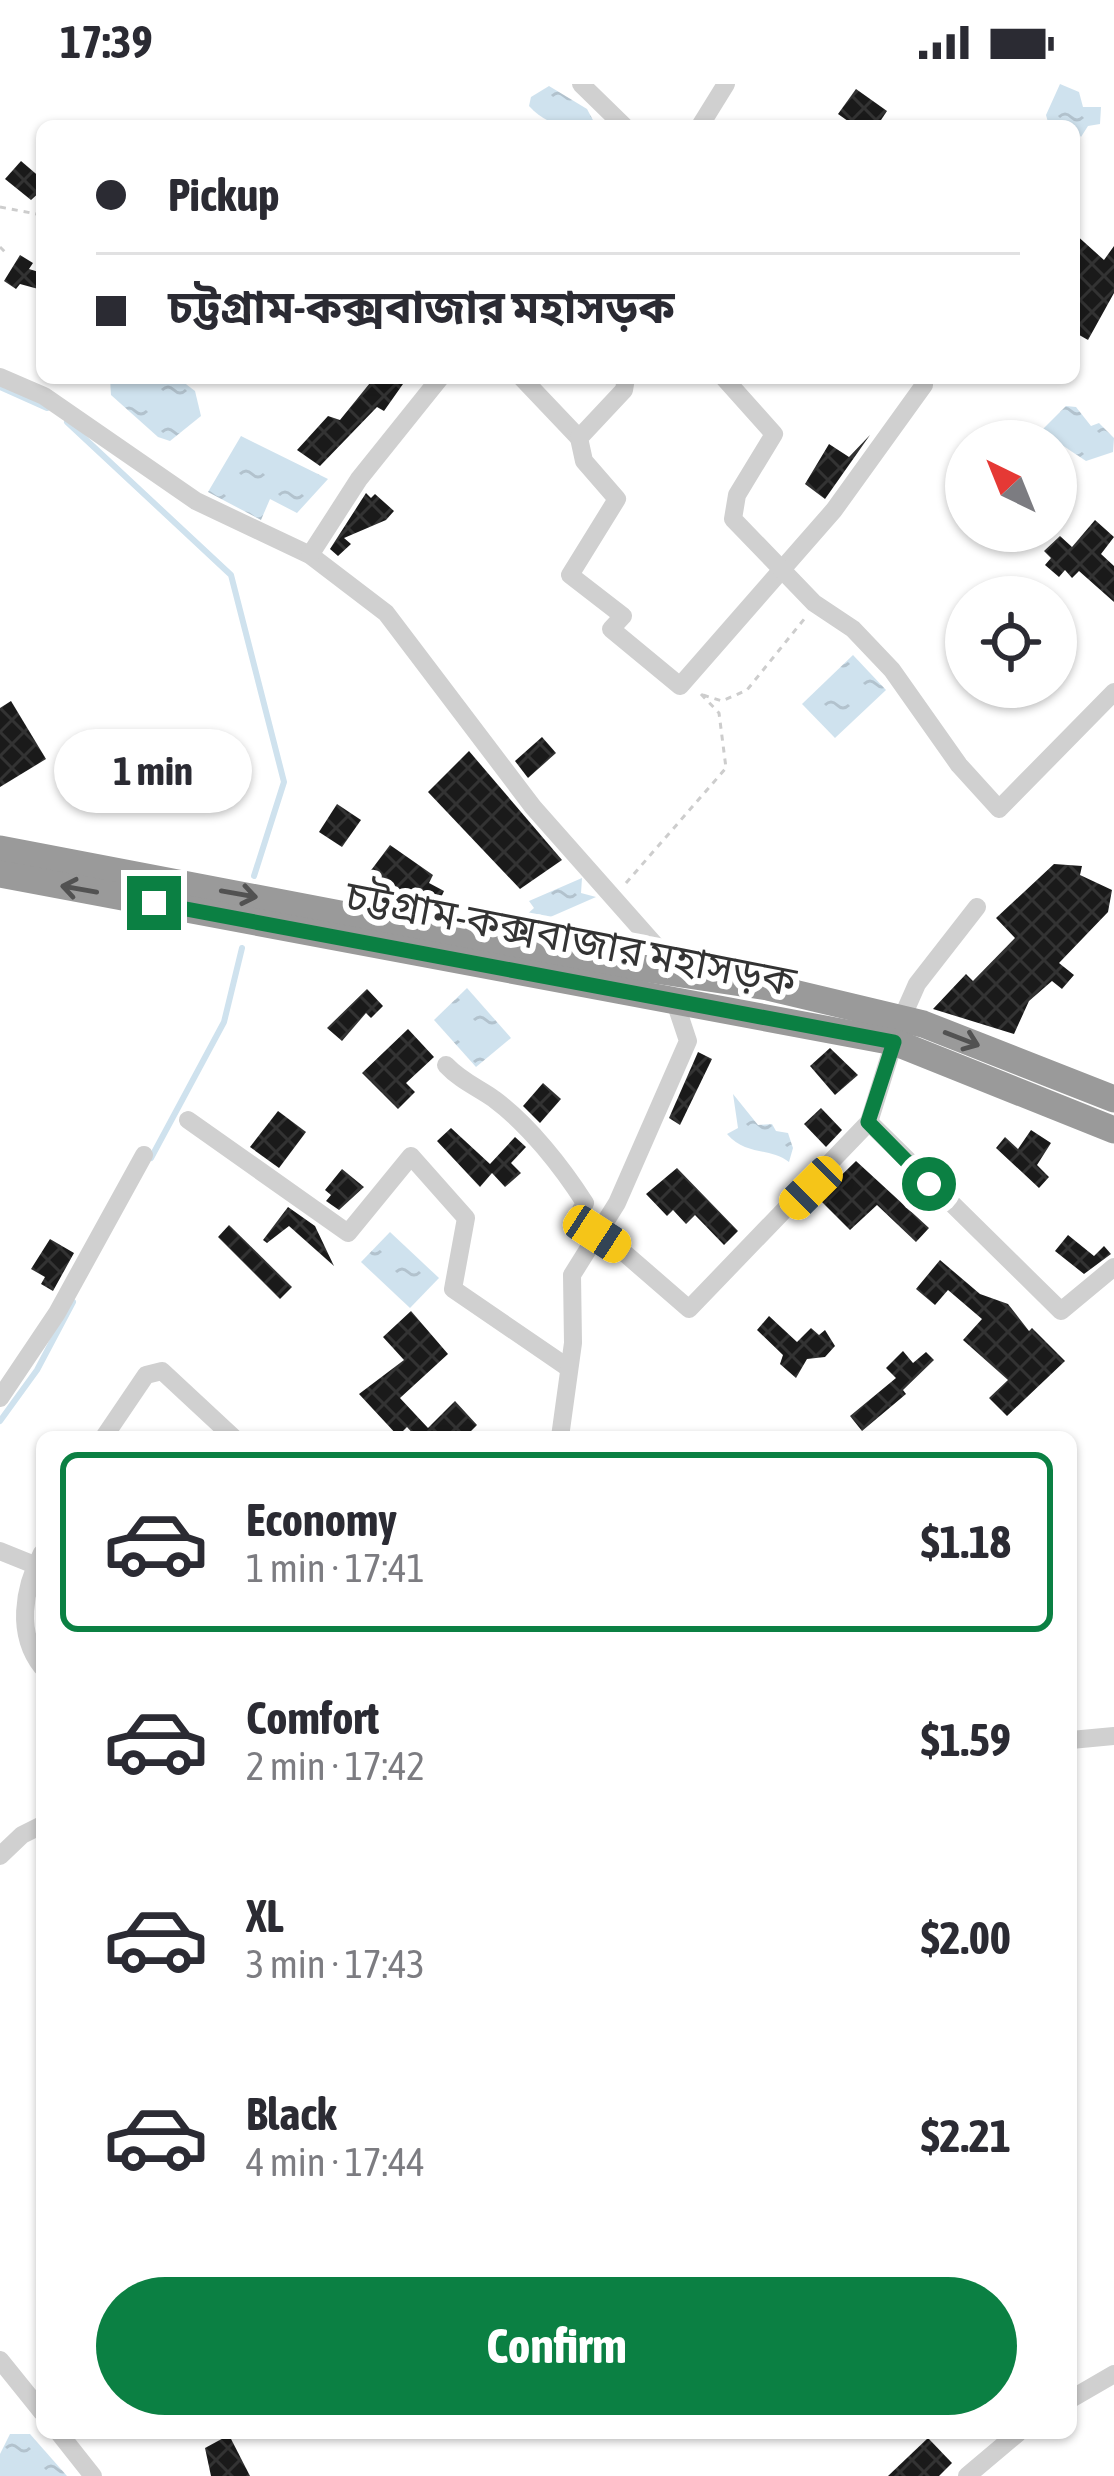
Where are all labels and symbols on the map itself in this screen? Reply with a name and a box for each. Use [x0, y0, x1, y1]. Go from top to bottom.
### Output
north arrow [945, 420, 1077, 552]
callout: 1 min [55, 729, 253, 813]
street label: চট্টগ্রাম-কক্সবাজার মহাসড়ক [341, 871, 801, 1005]
route end [127, 876, 181, 930]
one-way arrow [60, 877, 99, 900]
one-way arrow [219, 883, 258, 906]
one-way arrow [943, 1029, 980, 1051]
car [773, 1150, 849, 1226]
route start [902, 1157, 956, 1211]
car [557, 1199, 637, 1269]

